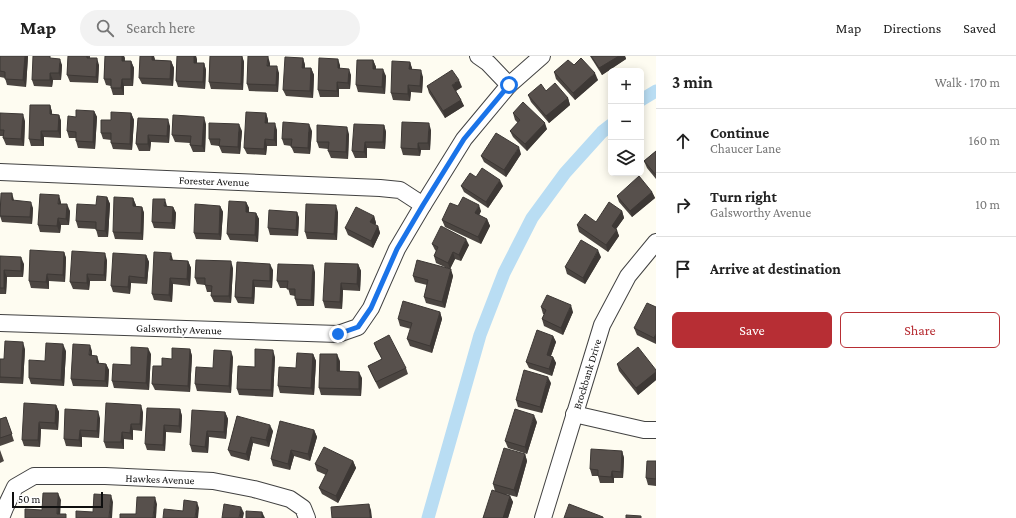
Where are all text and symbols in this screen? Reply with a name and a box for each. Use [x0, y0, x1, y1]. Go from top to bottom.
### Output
search box [80, 10, 360, 46]
text: Map [20, 17, 56, 38]
icon: search [94, 17, 116, 39]
text: Search here [126, 20, 195, 36]
text: Map [836, 20, 861, 36]
text: Directions [883, 20, 941, 36]
text: Saved [963, 20, 996, 36]
map controls [608, 68, 644, 176]
button: + [608, 68, 644, 104]
text: 3 min [672, 73, 713, 92]
text: Walk · 170 m [935, 75, 1000, 90]
route start [500, 76, 518, 94]
button: − [608, 104, 644, 140]
text: Continue [710, 125, 769, 141]
icon: ahead [672, 130, 694, 152]
text: 160 m [969, 133, 1000, 148]
button: layers [608, 140, 644, 176]
text: Chaucer Lane [710, 141, 781, 156]
street label: Forester Avenue [179, 174, 249, 188]
text: Turn right [710, 189, 777, 205]
icon: right [672, 194, 694, 216]
text: 10 m [975, 197, 1000, 212]
text: Galsworthy Avenue [710, 205, 811, 220]
icon: arrive [672, 258, 694, 280]
text: Arrive at destination [710, 261, 841, 277]
button: Save [672, 312, 832, 348]
button: Share [840, 312, 1000, 348]
street label: Galsworthy Avenue [136, 322, 222, 337]
route end [329, 325, 347, 343]
street label: Brockbank Drive [571, 337, 603, 411]
street label: Hawkes Avenue [125, 472, 195, 486]
scale bar [12, 490, 103, 509]
text: 50 m [18, 493, 40, 505]

